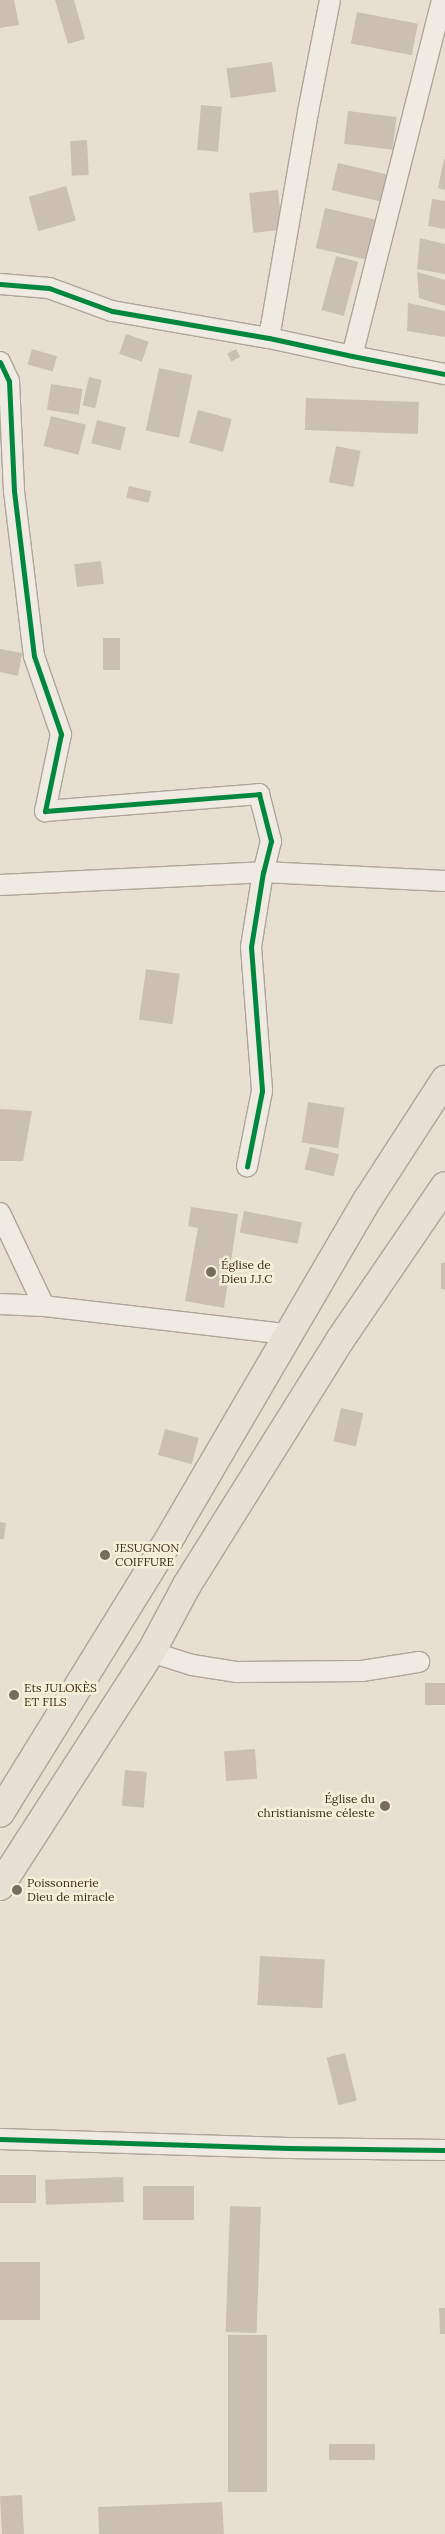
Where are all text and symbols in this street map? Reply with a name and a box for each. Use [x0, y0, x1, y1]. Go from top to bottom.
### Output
place label: Église de Dieu J.J.C [221, 1258, 273, 1286]
marker: Église de Dieu J.J.C [205, 1266, 217, 1278]
place label: JESUGNON COIFFURE [115, 1541, 179, 1569]
marker: JESUGNON COIFFURE [99, 1549, 111, 1561]
place label: Ets JULOKÈS ET FILS [24, 1681, 97, 1709]
marker: Ets JULOKÈS ET FILS [8, 1689, 20, 1701]
place label: Église du christianisme céleste [257, 1792, 375, 1820]
marker: Église du christianisme céleste [379, 1800, 391, 1812]
place label: Poissonnerie Dieu de miracle [27, 1876, 115, 1904]
marker: Poissonnerie Dieu de miracle [11, 1884, 23, 1896]

